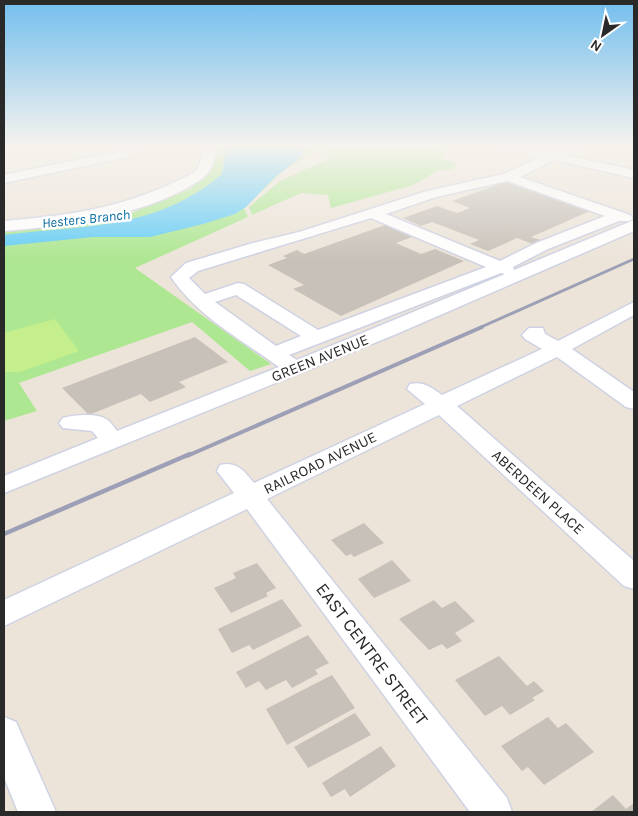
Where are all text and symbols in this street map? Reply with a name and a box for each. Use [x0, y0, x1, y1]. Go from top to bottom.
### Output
north arrow [578, 10, 628, 60]
text: N [587, 36, 605, 55]
water label: Hesters Branch [41, 206, 131, 232]
street label: GREEN AVENUE [269, 330, 371, 386]
street label: RAILROAD AVENUE [261, 428, 379, 498]
street label: ABERDEEN PLACE [488, 446, 588, 538]
street label: EAST CENTRE STREET [311, 578, 433, 730]

